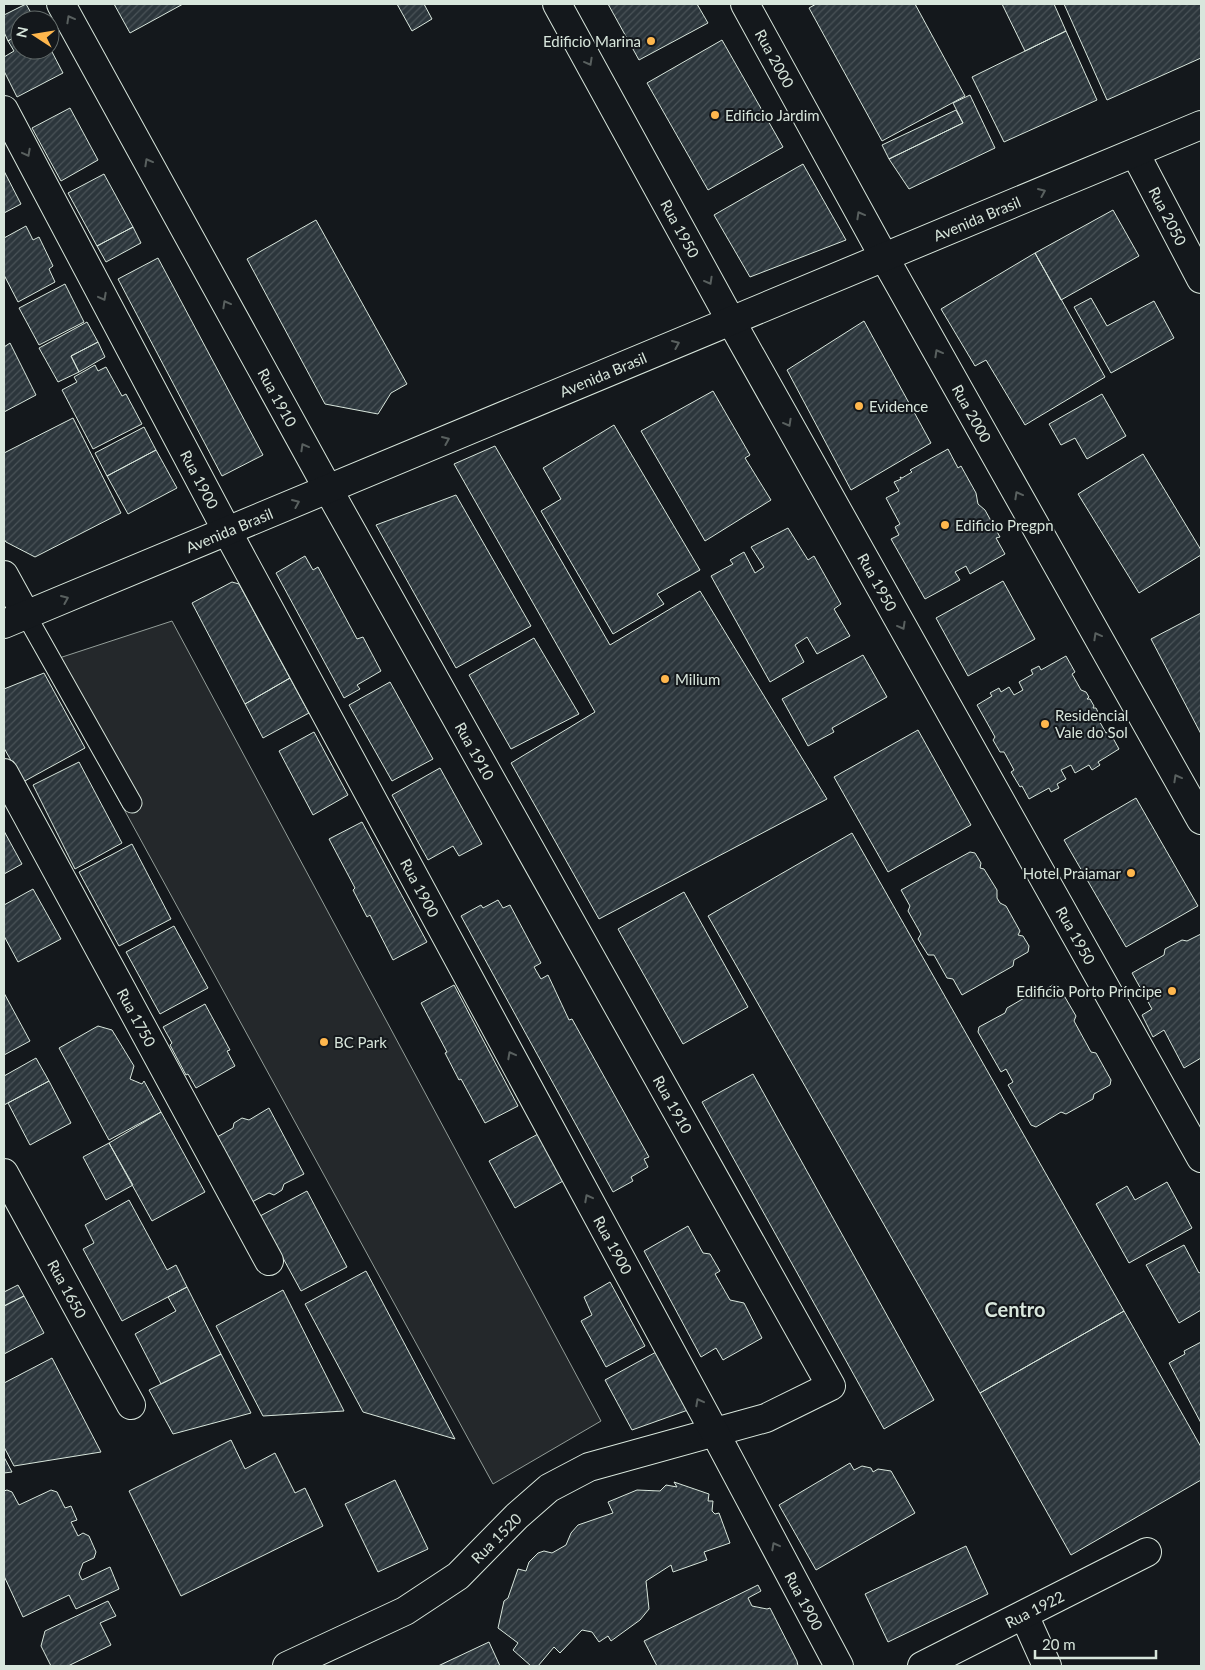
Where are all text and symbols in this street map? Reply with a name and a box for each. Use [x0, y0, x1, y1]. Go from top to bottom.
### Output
north arrow [10, 10, 60, 60]
one-way arrow [66, 16, 76, 25]
text: N [12, 25, 31, 39]
street label: Rua 2000 [752, 26, 798, 91]
place label: Edificio Marina [543, 32, 641, 50]
marker: Edificio Marina [645, 35, 657, 47]
one-way arrow [583, 57, 593, 66]
place label: Edificio Jardim [725, 106, 820, 124]
marker: Edificio Jardim [709, 109, 721, 121]
one-way arrow [21, 148, 31, 157]
one-way arrow [144, 158, 154, 167]
street label: Rua 2050 [1145, 184, 1191, 248]
one-way arrow [1037, 187, 1046, 198]
street label: Avenida Brasil [931, 192, 1023, 245]
street label: Rua 1950 [657, 196, 704, 261]
one-way arrow [856, 211, 866, 220]
one-way arrow [703, 276, 713, 285]
one-way arrow [97, 292, 107, 301]
one-way arrow [222, 301, 232, 310]
one-way arrow [671, 340, 680, 350]
street label: Avenida Brasil [557, 348, 649, 400]
one-way arrow [934, 350, 944, 359]
street label: Rua 1910 [254, 365, 301, 430]
street label: Rua 2000 [949, 381, 996, 446]
place label: Evidence [869, 397, 928, 415]
marker: Evidence [853, 400, 865, 412]
one-way arrow [782, 418, 792, 427]
one-way arrow [441, 436, 450, 447]
one-way arrow [300, 443, 310, 452]
street label: Rua 1900 [177, 447, 223, 512]
one-way arrow [1014, 491, 1024, 500]
one-way arrow [291, 498, 300, 509]
street label: Avenida Brasil [183, 504, 275, 556]
place label: Edificio Pregpn [955, 516, 1054, 534]
marker: Edificio Pregpn [939, 519, 951, 531]
street label: Rua 1950 [854, 550, 901, 614]
one-way arrow [60, 595, 69, 605]
one-way arrow [896, 620, 906, 629]
one-way arrow [1094, 633, 1104, 642]
place label: Milium [675, 670, 720, 688]
marker: Milium [659, 673, 671, 685]
place label: Residencial Vale do Sol [1055, 706, 1128, 741]
marker: Residencial Vale do Sol [1039, 718, 1051, 730]
street label: Rua 1910 [452, 719, 498, 783]
one-way arrow [1174, 774, 1184, 783]
street label: Rua 1900 [397, 855, 443, 920]
place label: Hotel Praiamar [1023, 864, 1122, 882]
marker: Hotel Praiamar [1125, 867, 1137, 879]
street label: Rua 1950 [1052, 903, 1099, 968]
place label: Edificio Porto Príncipe [1016, 982, 1162, 1000]
street label: Rua 1750 [114, 985, 160, 1050]
marker: Edificio Porto Príncipe [1166, 985, 1178, 997]
place label: BC Park [334, 1033, 387, 1051]
marker: BC Park [318, 1036, 330, 1048]
one-way arrow [507, 1051, 517, 1060]
street label: Rua 1910 [650, 1072, 697, 1137]
one-way arrow [584, 1194, 594, 1203]
street label: Rua 1900 [590, 1213, 636, 1277]
street label: Rua 1650 [44, 1257, 91, 1321]
district label: Centro [985, 1297, 1045, 1321]
one-way arrow [695, 1399, 705, 1408]
street label: Rua 1520 [467, 1509, 525, 1567]
one-way arrow [771, 1542, 781, 1551]
street label: Rua 1900 [781, 1568, 827, 1633]
street label: Rua 1922 [1002, 1587, 1067, 1631]
scale bar [1035, 1628, 1156, 1660]
text: 20 m [1042, 1635, 1076, 1653]

